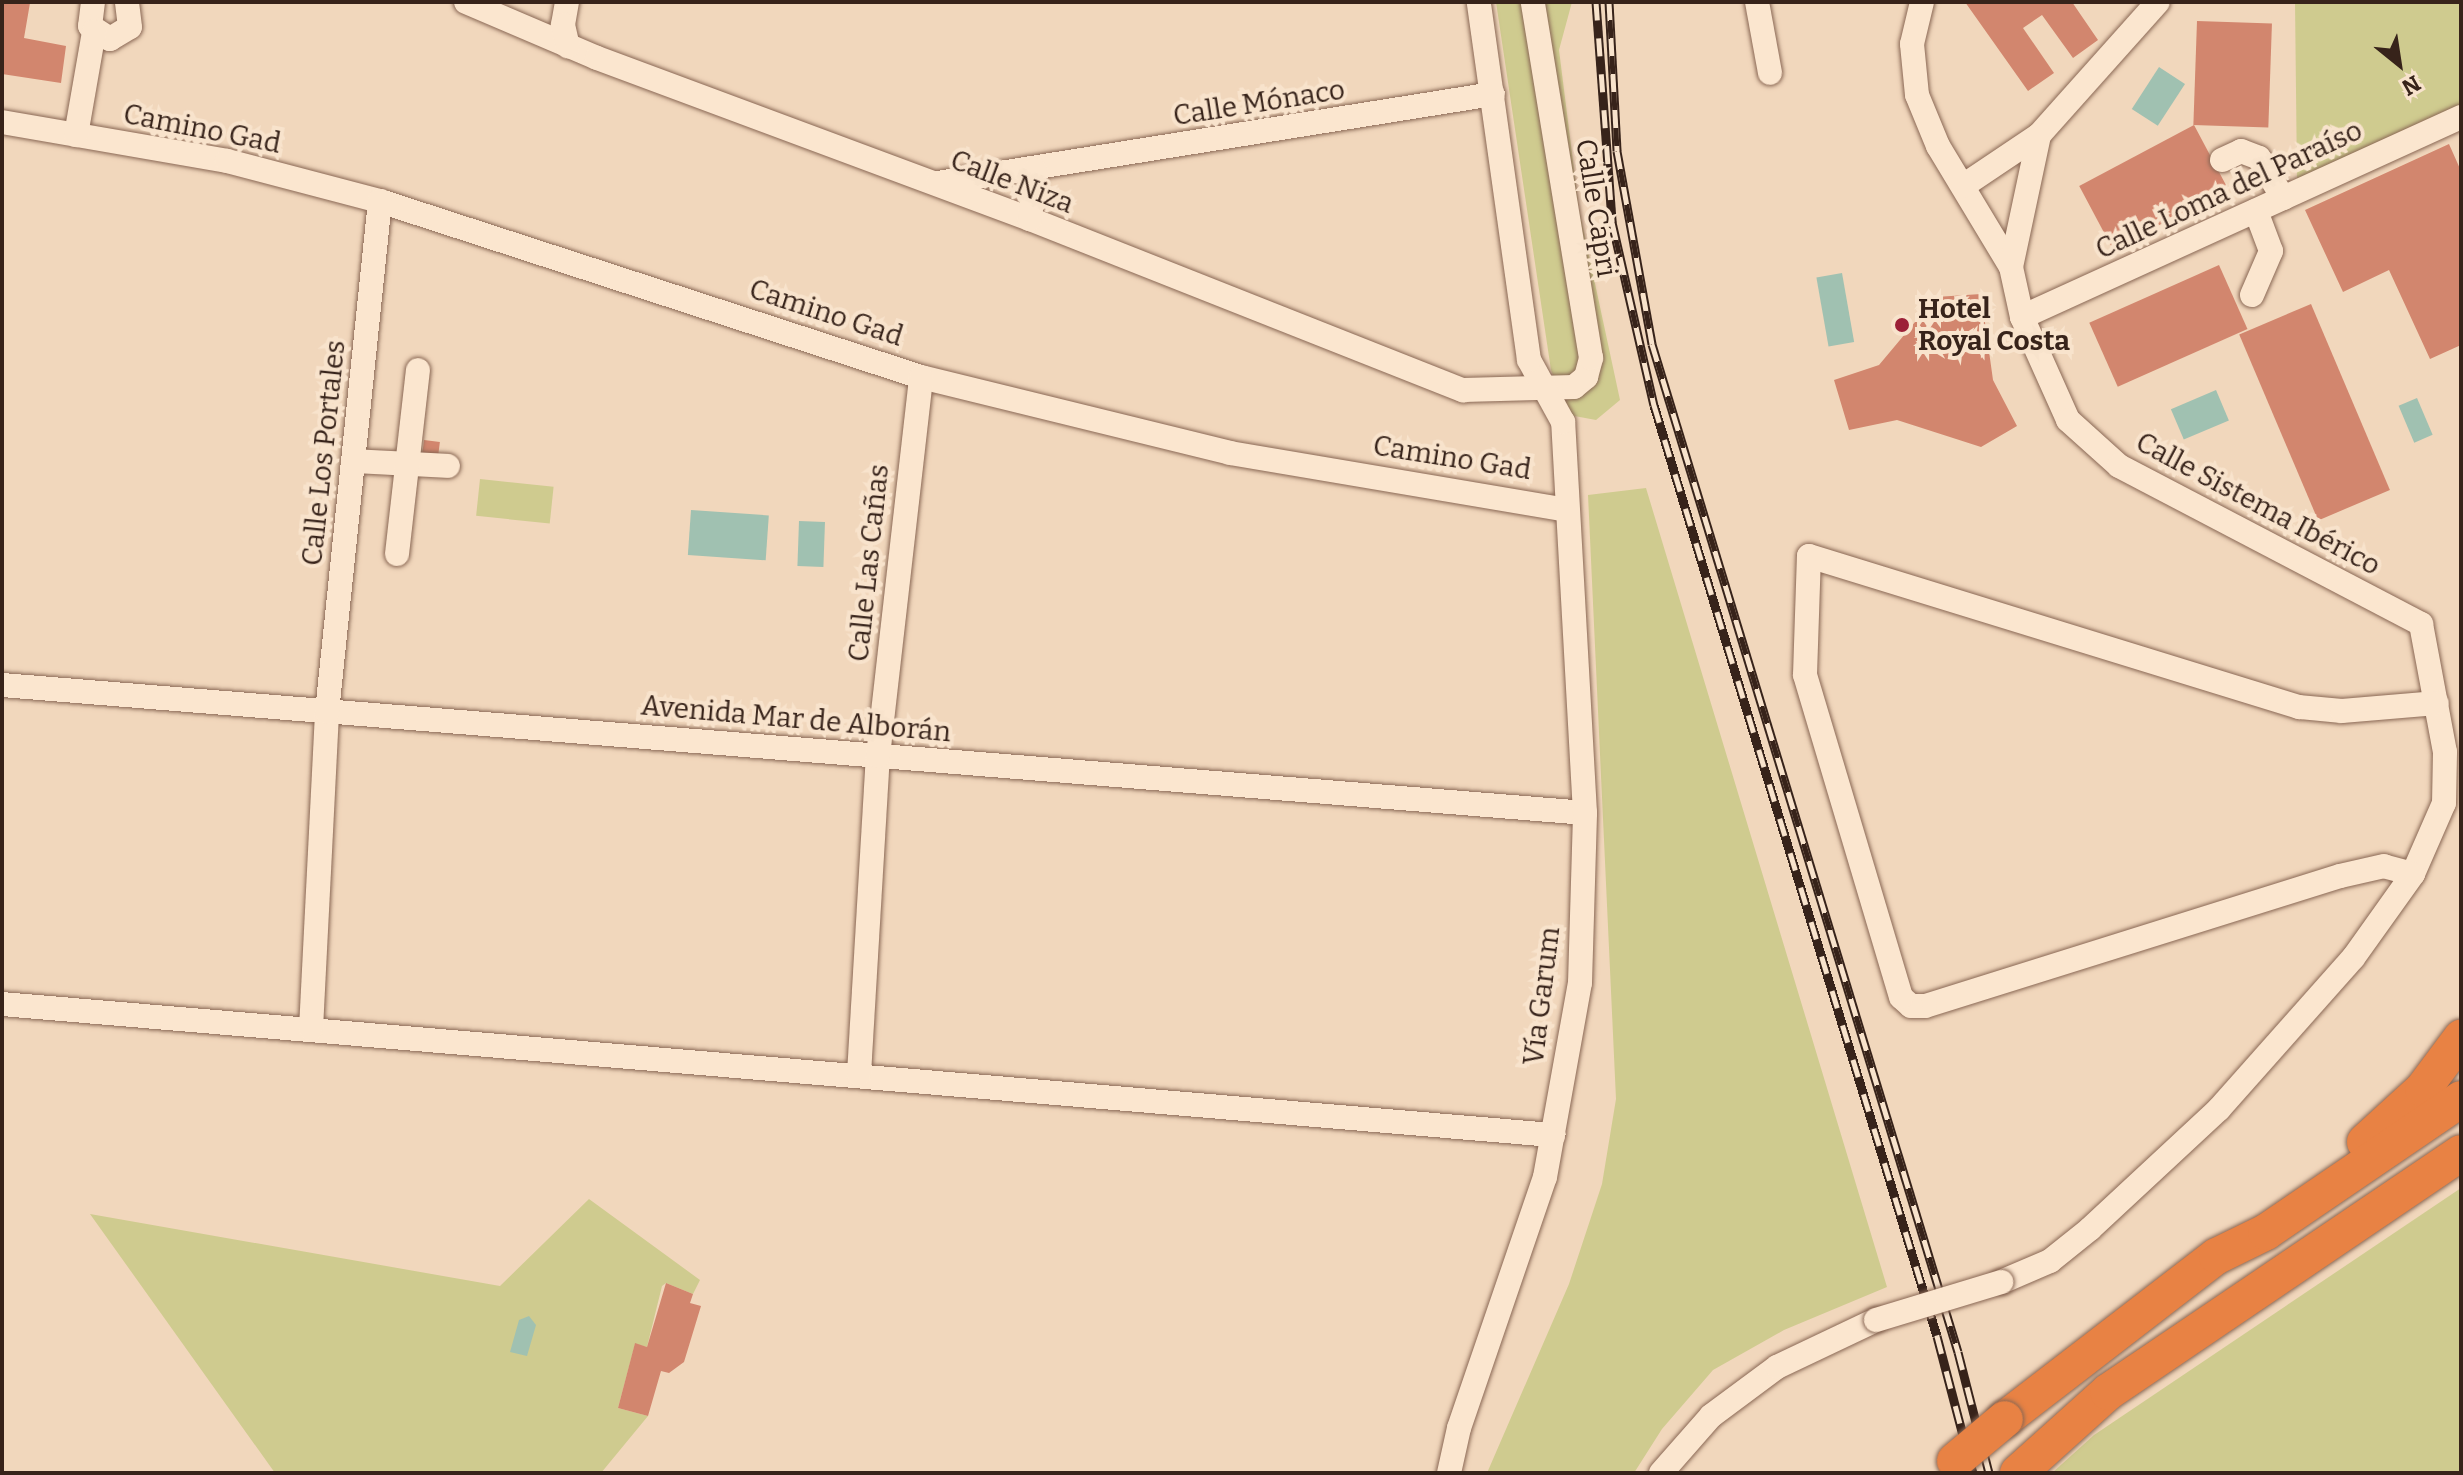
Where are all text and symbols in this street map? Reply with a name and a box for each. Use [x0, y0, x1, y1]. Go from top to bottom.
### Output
north arrow [2359, 24, 2439, 104]
text: N [2397, 69, 2425, 101]
street label: Calle Mónaco [1171, 73, 1347, 133]
street label: Camino Gad [121, 97, 283, 161]
street label: Calle Loma del Paraíso [2090, 113, 2368, 267]
street label: Calle Capri [1568, 136, 1624, 280]
street label: Calle Niza [946, 143, 1078, 221]
street label: Camino Gad [745, 272, 907, 354]
place label: Hotel Royal Costa [1918, 292, 2070, 358]
marker: Hotel Royal Costa [1893, 316, 1911, 334]
street label: Calle Los Portales [295, 339, 353, 567]
street label: Calle Sistema Ibérico [2130, 425, 2386, 583]
street label: Camino Gad [1371, 429, 1533, 487]
street label: Calle Las Cañas [842, 463, 896, 663]
street label: Avenida Mar de Alborán [640, 689, 952, 749]
street label: Vía Garum [1517, 925, 1567, 1067]

